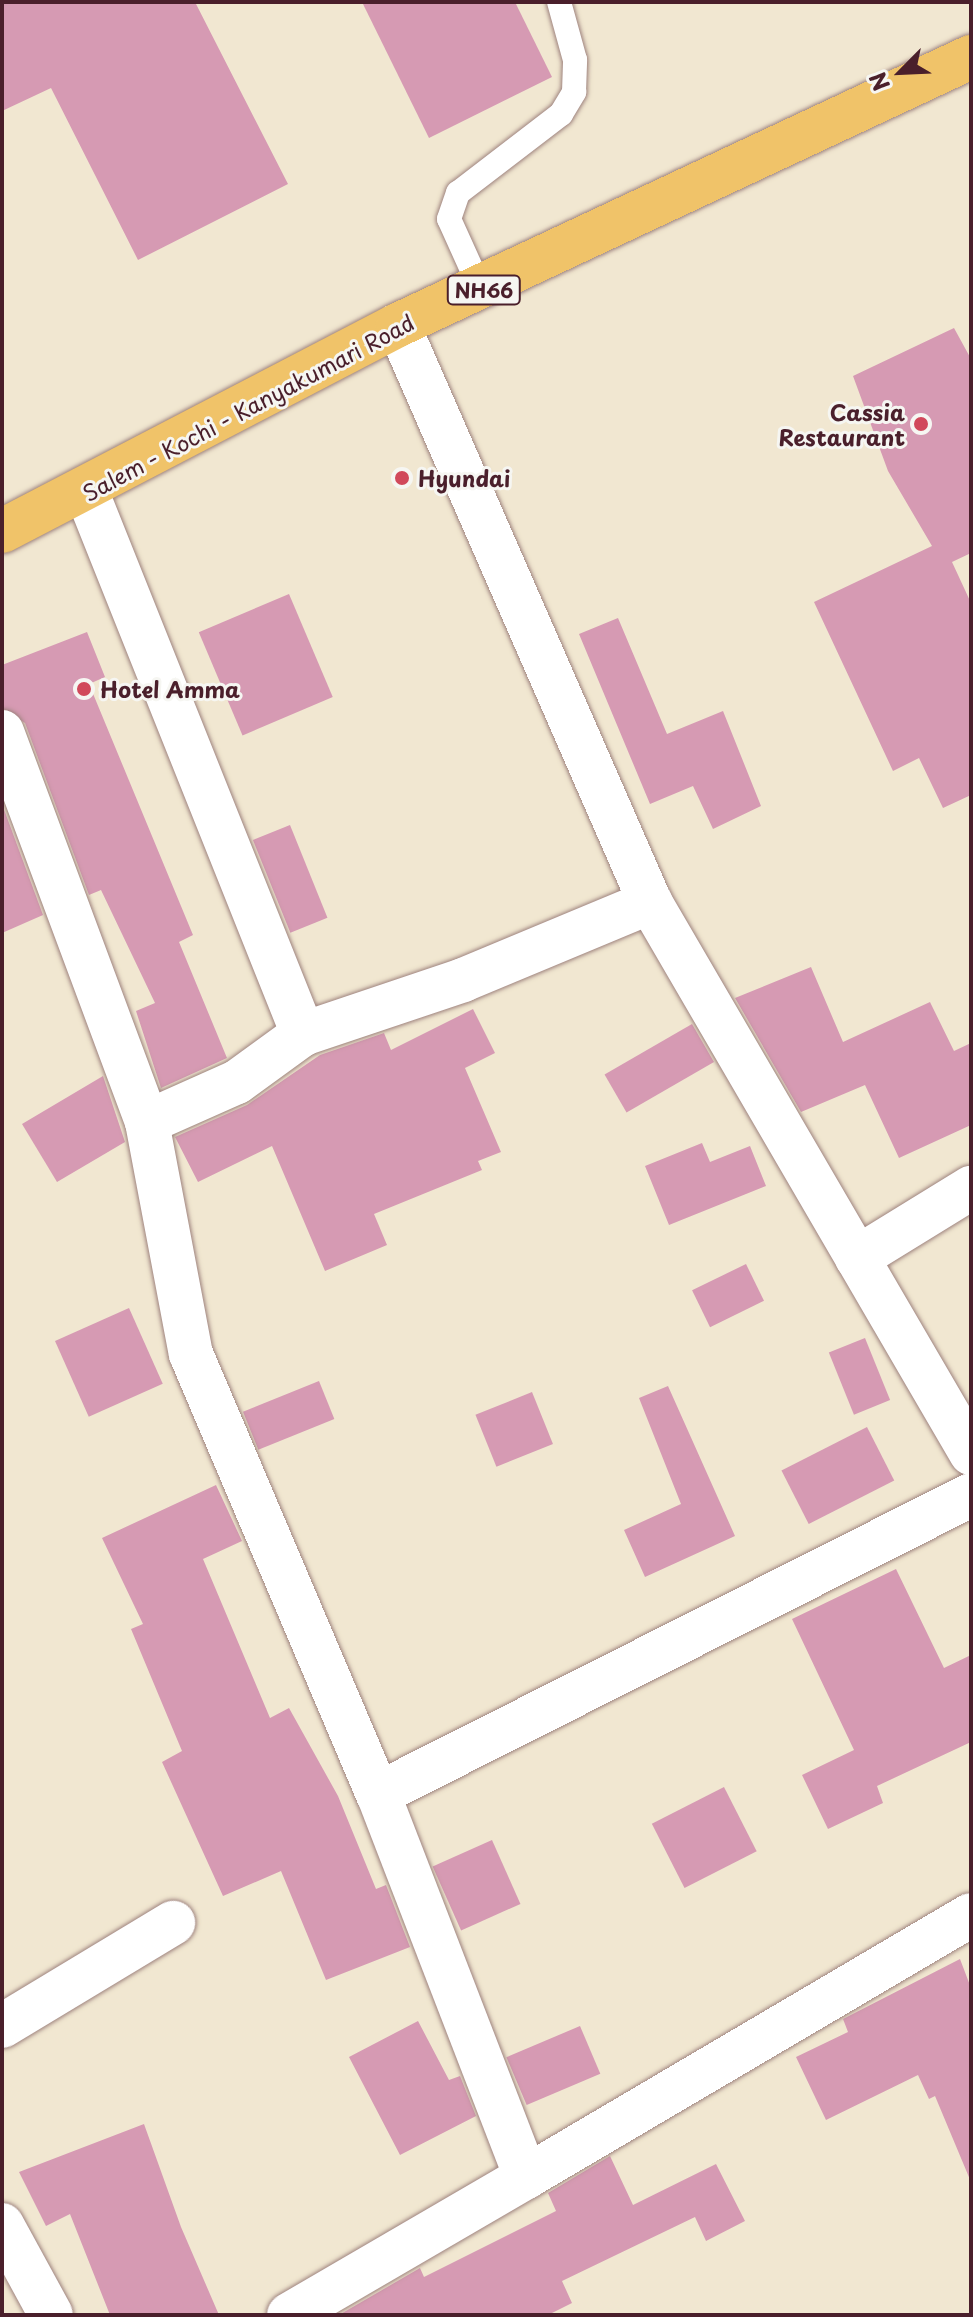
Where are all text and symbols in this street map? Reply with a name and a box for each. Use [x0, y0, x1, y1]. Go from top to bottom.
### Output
north arrow [861, 32, 941, 112]
text: N [860, 67, 897, 97]
road number: NH66 [446, 274, 522, 306]
street label: Salem - Kochi - Kanyakumari Road [76, 307, 420, 507]
place label: Cassia Restaurant [779, 398, 905, 450]
marker: Cassia Restaurant [912, 415, 930, 433]
place label: Hyundai [418, 465, 510, 491]
marker: Hyundai [393, 469, 411, 487]
place label: Hotel Amma [100, 676, 240, 702]
marker: Hotel Amma [75, 680, 93, 698]

